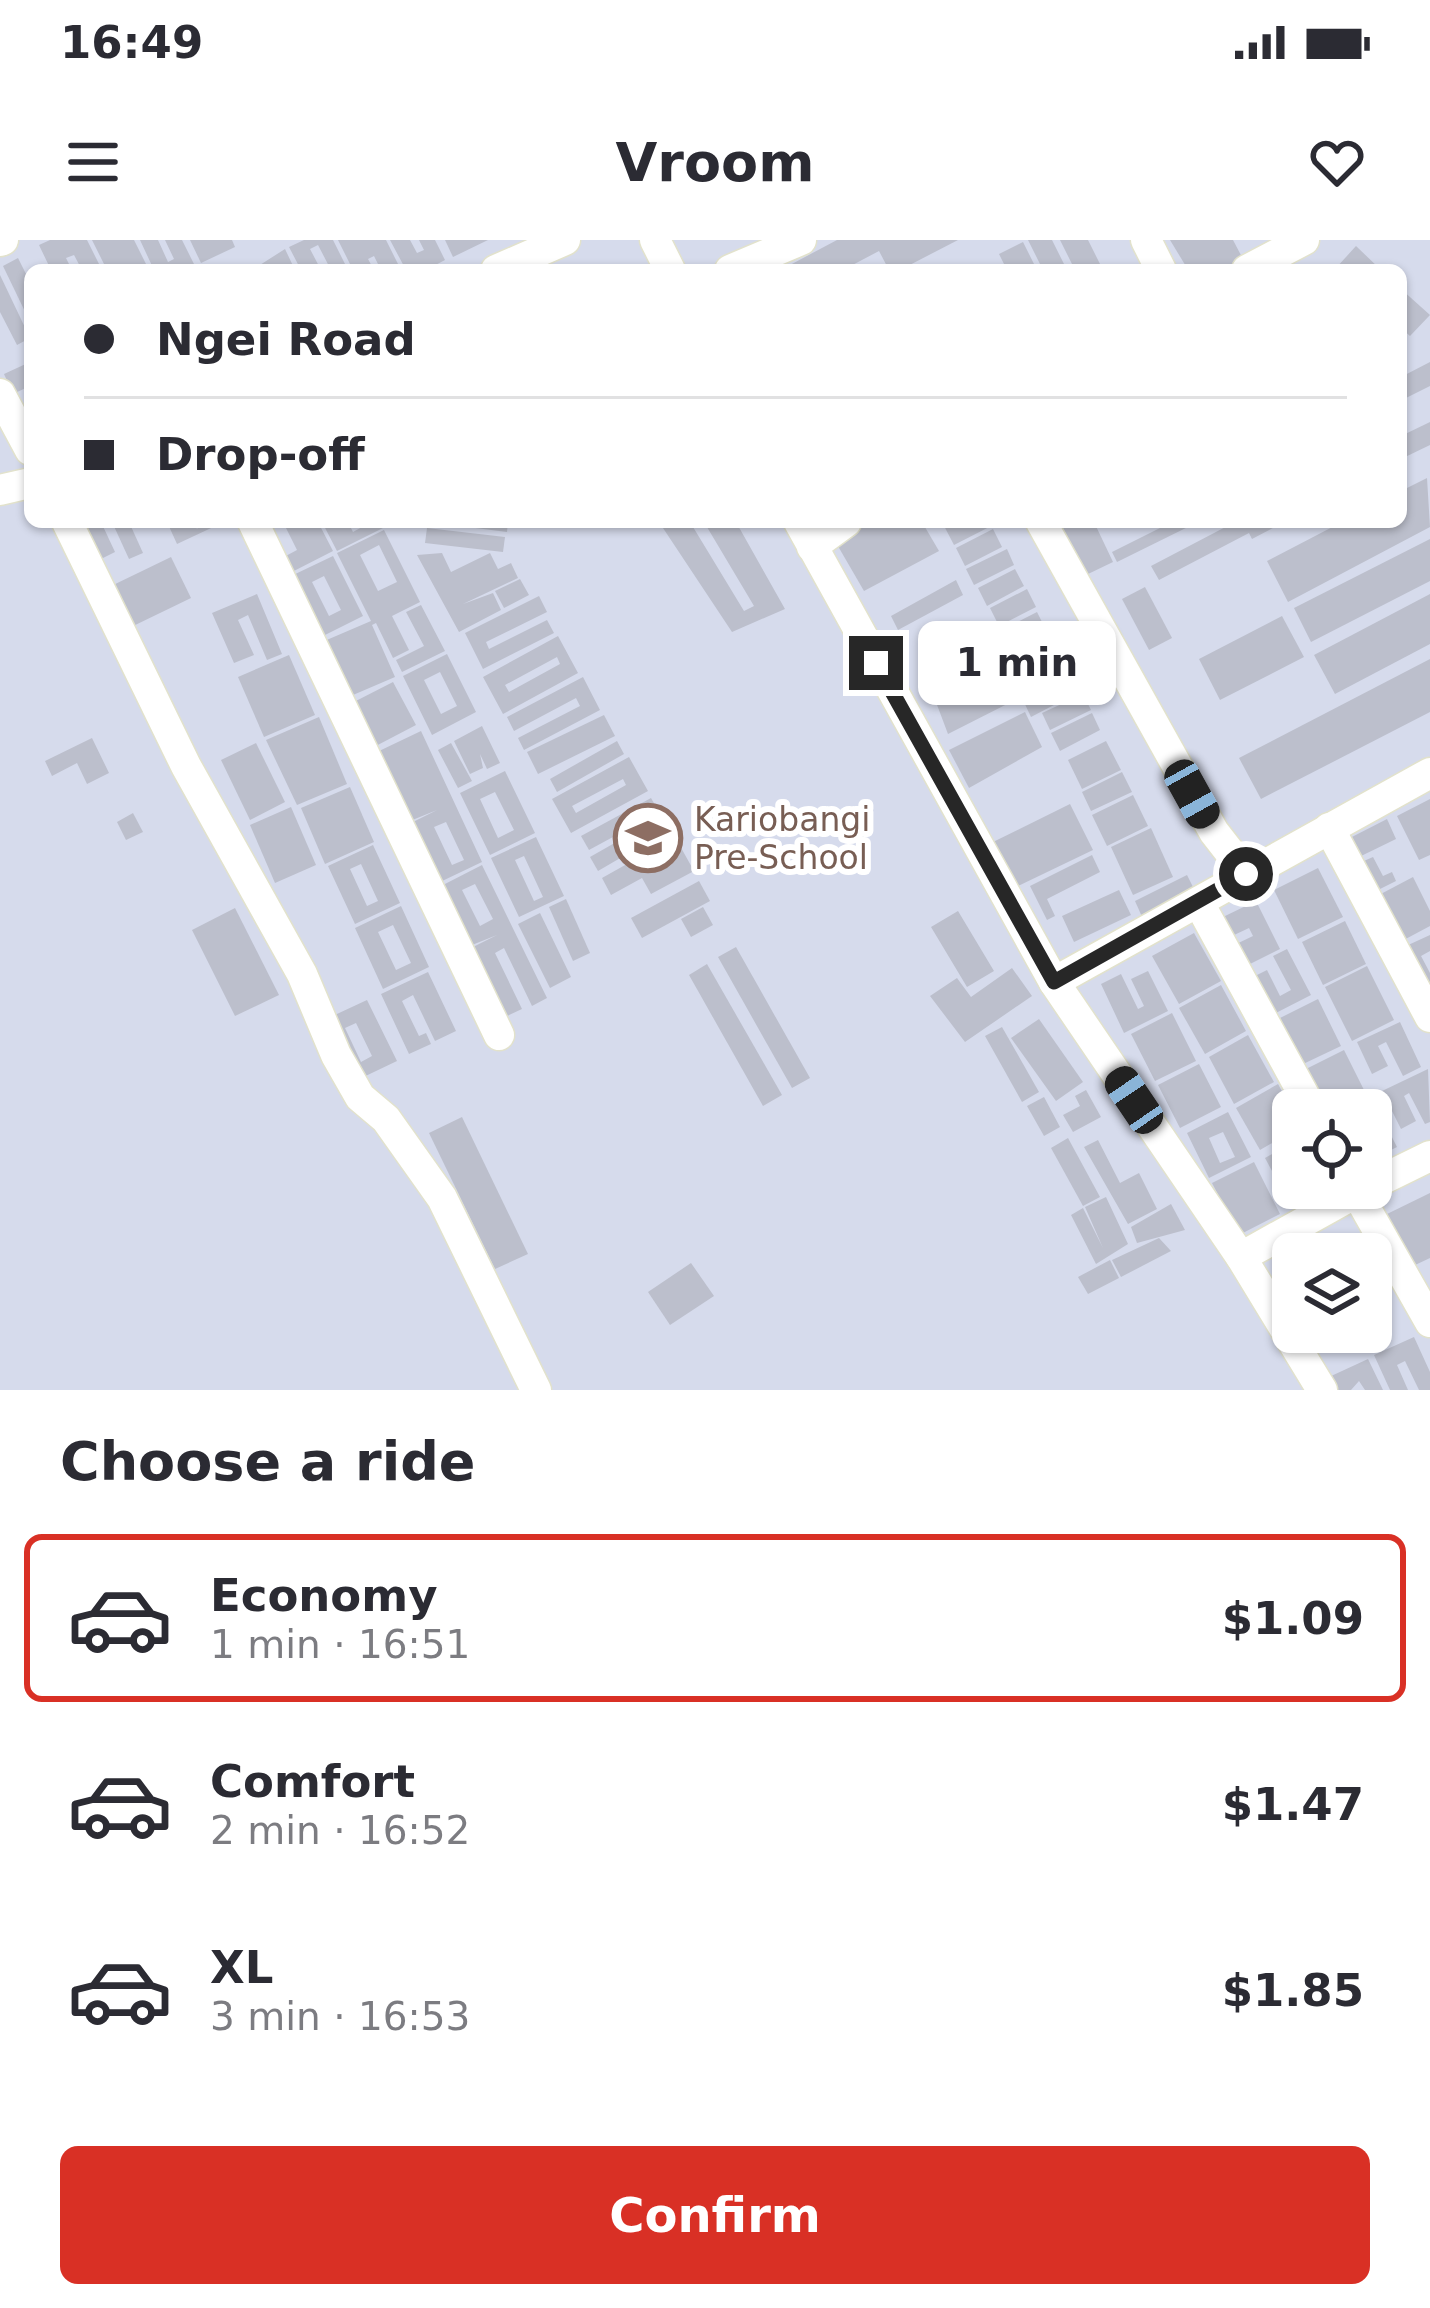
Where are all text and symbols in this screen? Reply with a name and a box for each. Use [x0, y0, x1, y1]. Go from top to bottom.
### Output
text: 16:49 [60, 16, 203, 69]
icon: menu [60, 129, 126, 195]
icon: heart [1304, 129, 1370, 195]
text: Vroom [616, 131, 814, 194]
text: Ngei Road [156, 313, 416, 366]
text: Drop-off [156, 428, 365, 481]
callout: 1 min [918, 621, 1116, 705]
route end [849, 636, 903, 690]
text: 1 min [956, 640, 1078, 685]
car [1159, 754, 1225, 834]
place label: Kariobangi Pre-School [694, 800, 870, 877]
school or university icon: Kariobangi Pre-School [613, 803, 683, 873]
route start [1219, 847, 1273, 901]
car [1099, 1060, 1169, 1140]
map controls [1272, 1089, 1392, 1353]
button: locate [1272, 1089, 1392, 1209]
button: layers [1272, 1233, 1392, 1353]
text: Choose a ride [60, 1430, 476, 1493]
icon: car [66, 1564, 174, 1672]
text: Economy [210, 1569, 438, 1622]
text: $1.09 [1222, 1592, 1364, 1645]
text: 1 min · 16:51 [210, 1622, 470, 1667]
icon: car [66, 1750, 174, 1858]
text: Comfort [210, 1755, 415, 1808]
text: $1.47 [1222, 1778, 1364, 1831]
text: 2 min · 16:52 [210, 1808, 470, 1853]
icon: car [66, 1936, 174, 2044]
text: XL [210, 1941, 273, 1994]
text: $1.85 [1222, 1964, 1364, 2017]
text: 3 min · 16:53 [210, 1994, 470, 2039]
button: Confirm [60, 2146, 1370, 2284]

